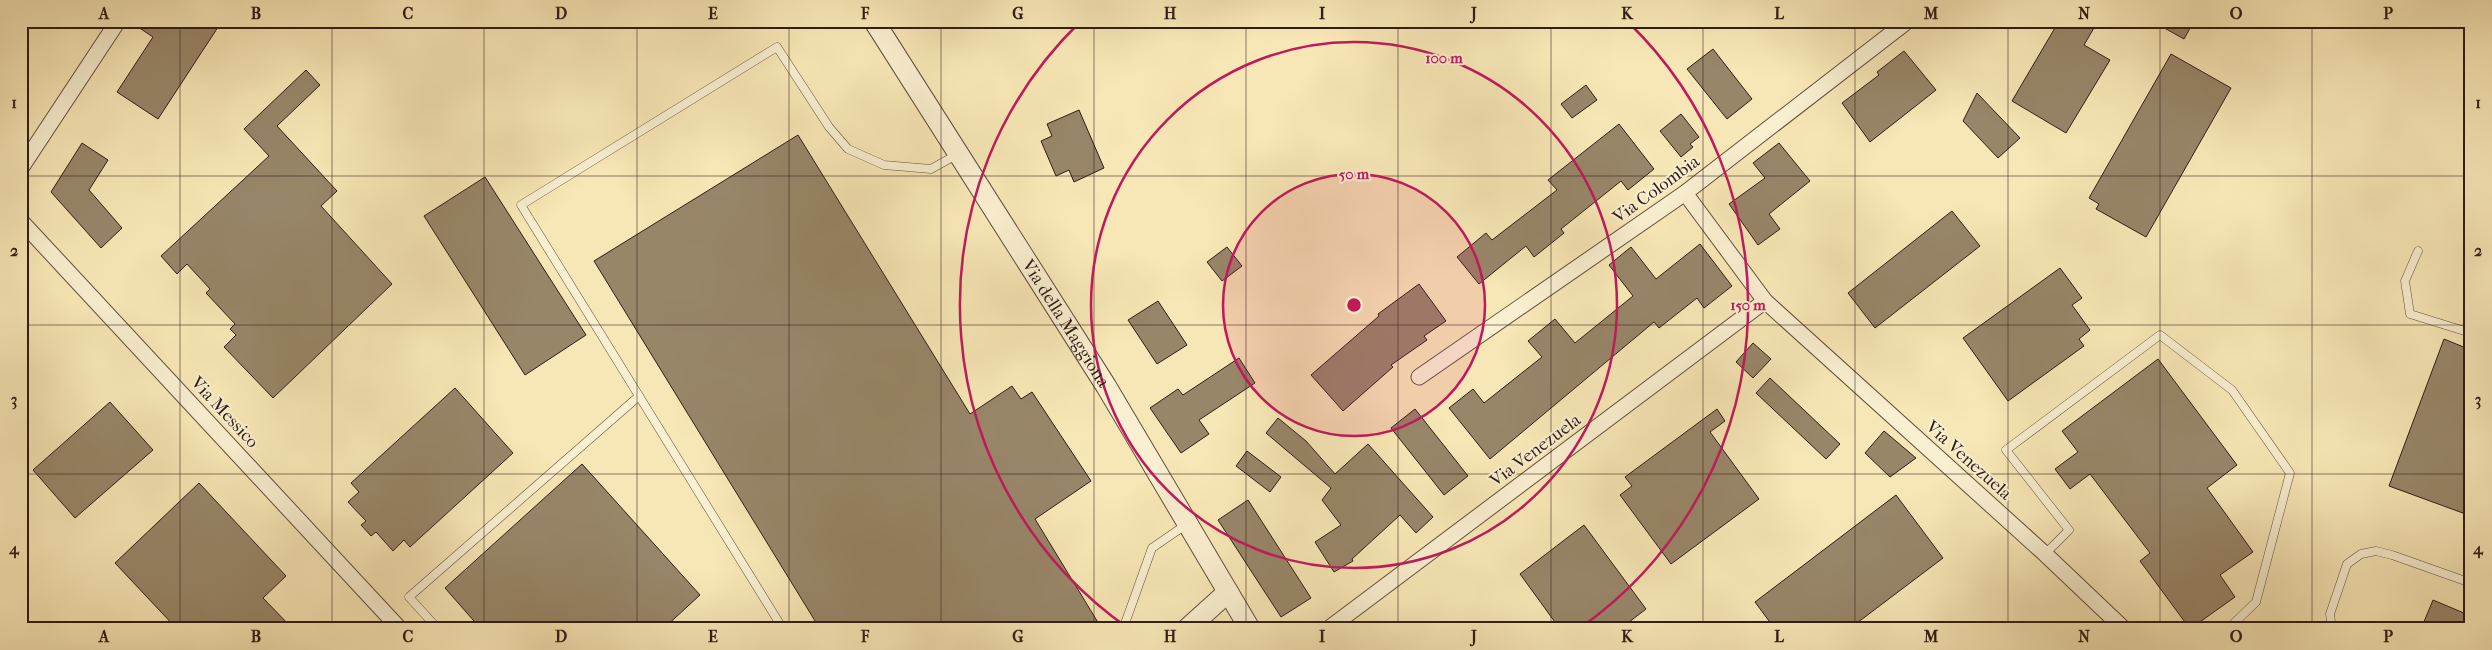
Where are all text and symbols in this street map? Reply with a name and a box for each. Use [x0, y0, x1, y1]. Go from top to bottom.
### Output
text: A [98, 4, 110, 23]
text: B [251, 4, 261, 23]
text: C [403, 4, 414, 23]
text: D [555, 4, 567, 23]
text: E [708, 4, 718, 23]
text: F [860, 4, 870, 23]
text: G [1012, 4, 1024, 23]
text: H [1164, 4, 1177, 23]
text: I [1319, 4, 1326, 23]
text: J [1469, 4, 1477, 24]
text: K [1621, 4, 1634, 23]
text: L [1774, 4, 1784, 23]
text: M [1923, 4, 1939, 23]
text: N [2078, 4, 2091, 23]
text: O [2230, 4, 2243, 23]
text: P [2383, 4, 2393, 23]
text: 100 m [1425, 49, 1463, 67]
text: 1 [11, 93, 17, 112]
text: 1 [2475, 93, 2481, 112]
street label: Via Colombia [1608, 151, 1704, 228]
text: 50 m [1339, 165, 1370, 183]
text: 2 [10, 241, 18, 260]
text: 2 [2474, 241, 2482, 260]
street label: Via della Maggiona [1017, 255, 1114, 392]
centre of rings [1345, 296, 1363, 314]
text: 150 m [1730, 296, 1766, 314]
street label: Via Messico [186, 372, 263, 452]
text: 3 [11, 390, 17, 410]
text: 3 [2475, 390, 2481, 410]
street label: Via Venezuela [1485, 409, 1585, 492]
street label: Via Venezuela [1921, 416, 2016, 505]
text: 4 [8, 539, 20, 559]
text: 4 [2472, 539, 2484, 559]
text: A [98, 627, 110, 646]
text: B [251, 627, 261, 646]
text: C [403, 627, 414, 646]
text: D [555, 627, 567, 646]
text: E [708, 627, 718, 646]
text: F [860, 627, 870, 646]
text: G [1012, 627, 1024, 646]
text: H [1164, 627, 1177, 646]
text: I [1319, 627, 1326, 646]
text: J [1469, 627, 1477, 647]
text: K [1621, 627, 1634, 646]
text: L [1774, 627, 1784, 646]
text: M [1923, 627, 1939, 646]
text: N [2078, 627, 2091, 646]
text: O [2230, 627, 2243, 646]
text: P [2383, 627, 2393, 646]

